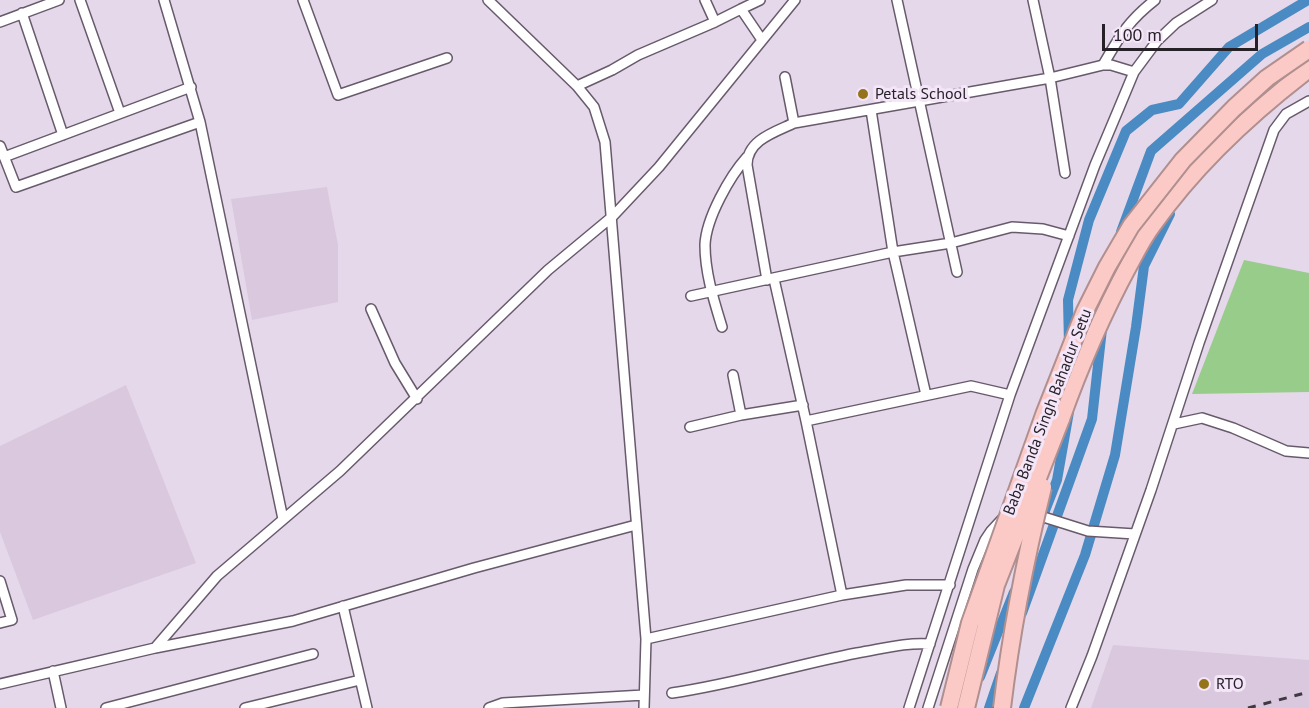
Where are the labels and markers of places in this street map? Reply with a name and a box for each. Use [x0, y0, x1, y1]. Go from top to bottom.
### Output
place label: Petals School [875, 84, 967, 104]
marker: Petals School [856, 87, 870, 101]
place label: RTO [1216, 674, 1244, 694]
marker: RTO [1197, 677, 1211, 691]

